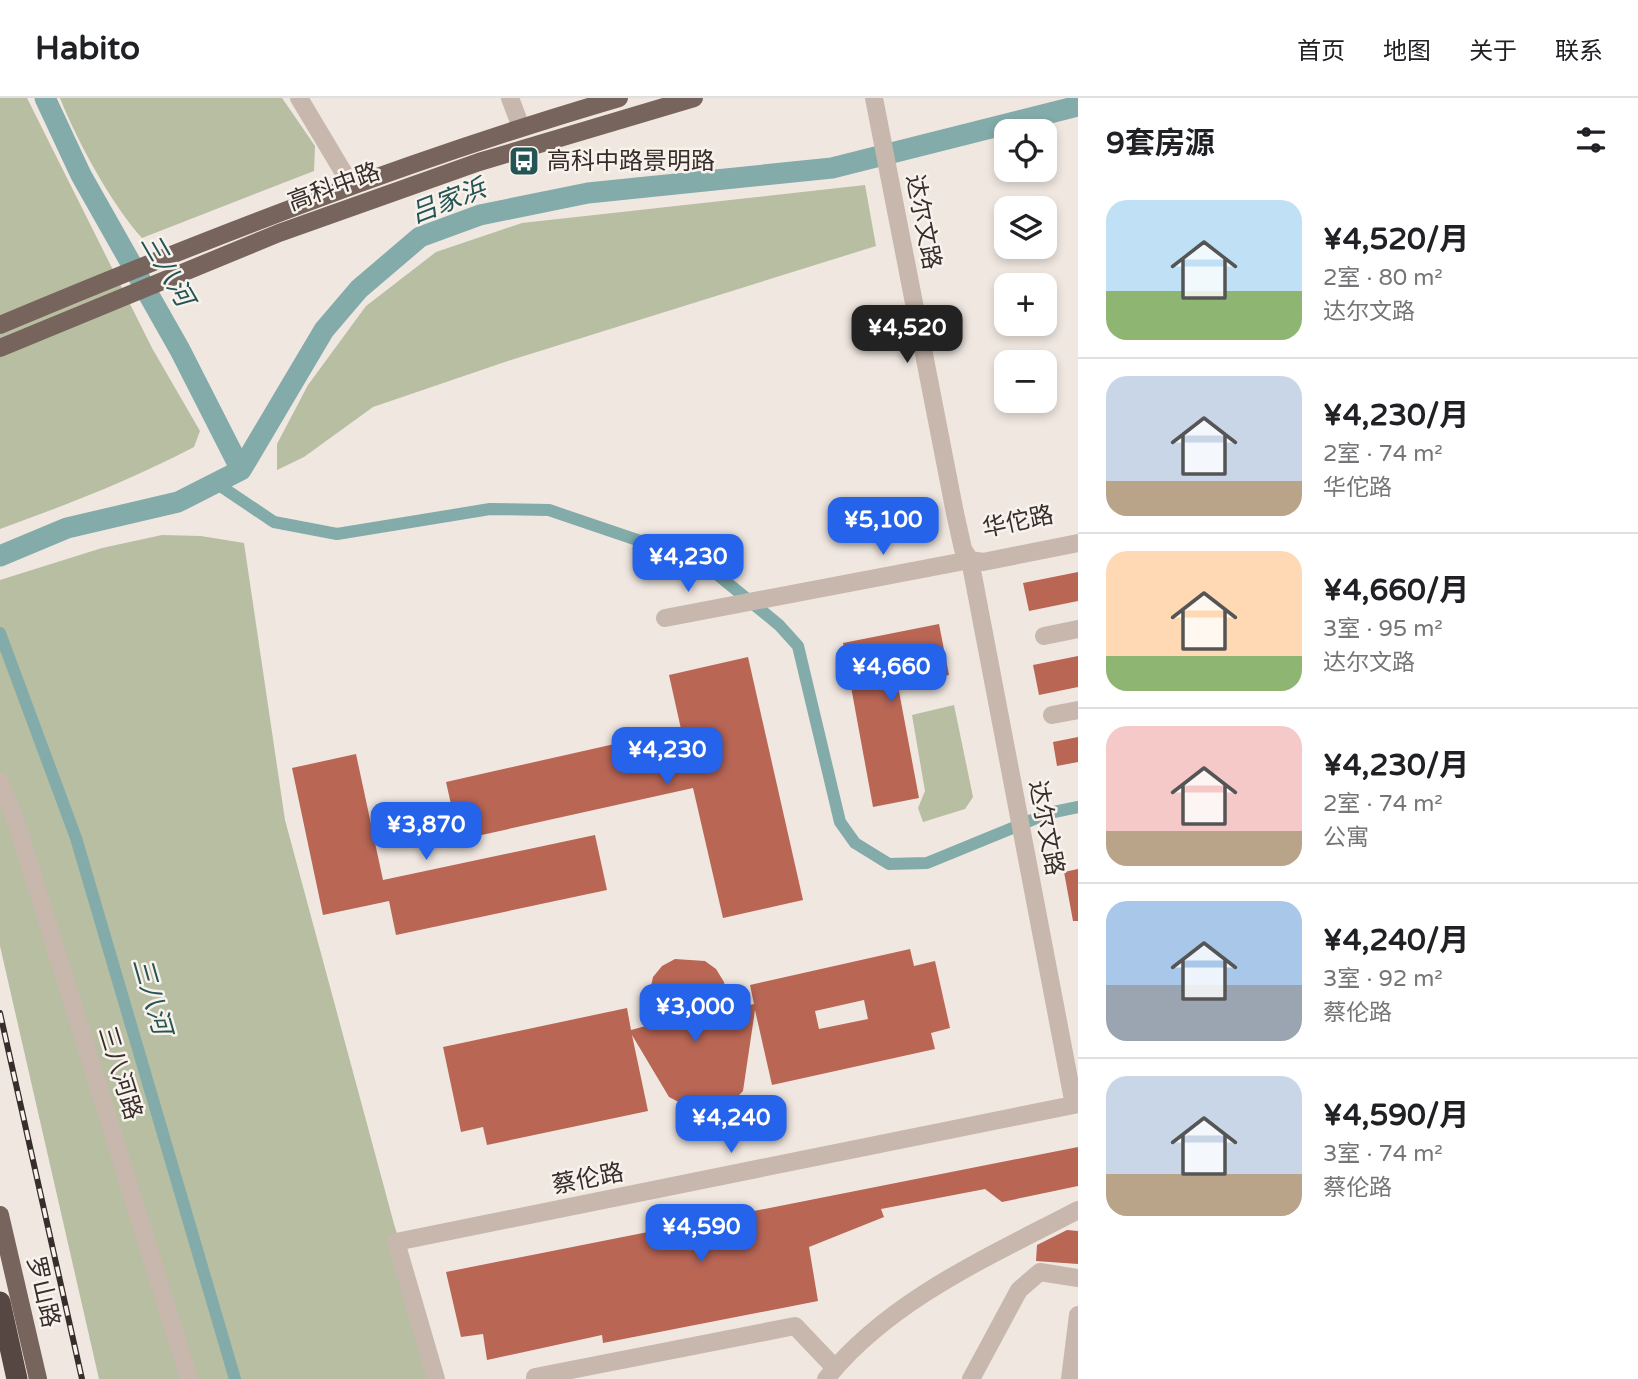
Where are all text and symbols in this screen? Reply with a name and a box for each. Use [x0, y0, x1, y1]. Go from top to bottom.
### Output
text: Habito [35, 29, 140, 68]
text: 首页 [1297, 37, 1345, 66]
text: 地图 [1383, 37, 1431, 66]
text: 关于 [1469, 37, 1517, 66]
text: 联系 [1555, 37, 1603, 66]
map controls [994, 119, 1057, 413]
button: locate [994, 119, 1057, 182]
icon: filters [1572, 121, 1610, 159]
text: 9套房源 [1106, 125, 1215, 162]
bus stop icon: 高科中路景明路 [507, 144, 541, 178]
place label: 高科中路景明路 [547, 147, 715, 176]
street label: 高科中路 [284, 157, 384, 217]
water label: 吕家浜 [406, 172, 492, 229]
street label: 达尔文路 [900, 172, 946, 272]
button: layers [994, 196, 1057, 259]
text: ¥4,520/月 [1323, 221, 1469, 258]
water label: 三八河 [134, 228, 202, 316]
icon: home [1162, 228, 1246, 312]
text: 2室 · 80 m² [1323, 264, 1443, 292]
button: + [994, 273, 1057, 336]
text: 达尔文路 [1323, 298, 1415, 326]
pin: ¥4,520 [850, 306, 964, 365]
text: ¥4,520 [868, 314, 946, 342]
button: − [994, 350, 1057, 413]
text: ¥4,230/月 [1323, 397, 1469, 434]
icon: home [1162, 404, 1246, 488]
text: 2室 · 74 m² [1323, 440, 1443, 468]
text: 华佗路 [1323, 474, 1392, 502]
pin: ¥5,100 [826, 498, 940, 557]
street label: 华佗路 [980, 500, 1056, 544]
text: ¥5,100 [844, 506, 922, 534]
pin: ¥4,230 [631, 534, 745, 594]
text: ¥4,230 [649, 543, 727, 571]
text: ¥4,660/月 [1323, 572, 1469, 609]
icon: home [1162, 579, 1246, 663]
text: 3室 · 95 m² [1323, 615, 1443, 643]
pin: ¥4,660 [834, 644, 948, 704]
text: 达尔文路 [1323, 649, 1415, 677]
text: ¥4,660 [852, 653, 930, 681]
pin: ¥4,230 [610, 728, 724, 787]
text: ¥4,230 [628, 736, 706, 764]
text: ¥4,230/月 [1323, 747, 1469, 784]
icon: home [1162, 754, 1246, 838]
street label: 达尔文路 [1023, 778, 1069, 878]
text: 2室 · 74 m² [1323, 790, 1443, 818]
pin: ¥3,870 [369, 802, 483, 862]
text: ¥3,870 [387, 811, 465, 839]
text: 公寓 [1323, 824, 1369, 852]
text: ¥4,240/月 [1323, 922, 1469, 959]
icon: home [1162, 929, 1246, 1013]
water label: 三八河 [126, 954, 179, 1043]
text: 3室 · 92 m² [1323, 965, 1443, 993]
pin: ¥3,000 [638, 984, 752, 1044]
text: ¥3,000 [656, 993, 734, 1021]
text: 蔡伦路 [1323, 999, 1392, 1027]
street label: 三八河路 [92, 1023, 148, 1123]
pin: ¥4,240 [674, 1096, 788, 1155]
text: ¥4,590/月 [1323, 1097, 1469, 1134]
text: ¥4,240 [692, 1104, 770, 1132]
icon: home [1162, 1104, 1246, 1188]
text: 3室 · 74 m² [1323, 1140, 1443, 1168]
street label: 蔡伦路 [550, 1158, 626, 1200]
text: 蔡伦路 [1323, 1174, 1392, 1202]
pin: ¥4,590 [644, 1204, 758, 1264]
text: ¥4,590 [662, 1213, 740, 1241]
street label: 罗山路 [21, 1254, 65, 1330]

